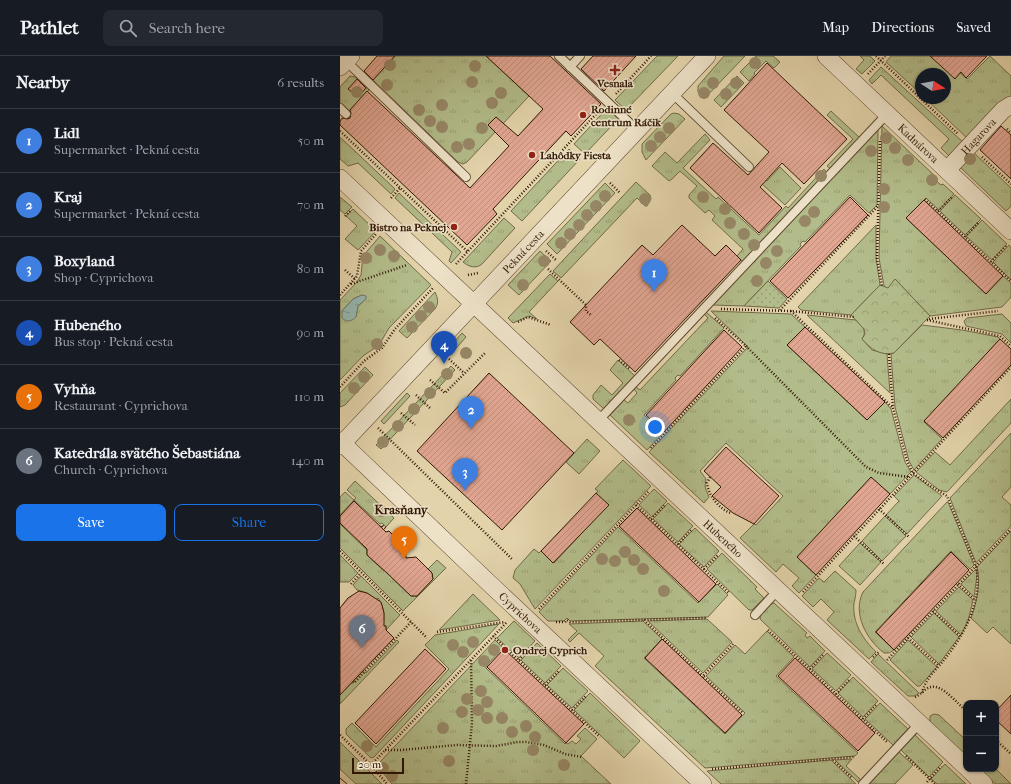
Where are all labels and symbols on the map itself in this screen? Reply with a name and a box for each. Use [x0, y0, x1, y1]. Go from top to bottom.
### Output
marker: Vesnala [610, 65, 620, 75]
north arrow [915, 68, 951, 104]
place label: Vesnala [596, 77, 634, 90]
place label: Rodinné centrum Ráčik [591, 103, 661, 129]
marker: Rodinné centrum Ráčik [578, 110, 588, 120]
street label: Hagarova [958, 115, 999, 157]
street label: Kadnárova [895, 121, 942, 166]
place label: Lahôdky Fiesta [540, 149, 612, 162]
marker: Lahôdky Fiesta [527, 150, 537, 160]
place label: Bistro na Peknej [369, 221, 446, 234]
marker: Bistro na Peknej [449, 222, 459, 232]
street label: Pekná cesta [499, 227, 547, 276]
pin: 1 [641, 259, 667, 292]
pin: 4 [431, 331, 457, 364]
pin: 2 [458, 396, 484, 429]
your location [645, 417, 665, 437]
pin: 3 [452, 458, 478, 491]
district label: Krasňany [374, 502, 429, 518]
street label: Hubeného [701, 517, 746, 560]
pin: 5 [391, 526, 417, 559]
street label: Cyprichova [496, 589, 545, 636]
pin: 6 [349, 615, 375, 648]
place label: Ondrej Cyprich [513, 644, 588, 657]
marker: Ondrej Cyprich [500, 645, 510, 655]
scale bar [352, 756, 404, 775]

